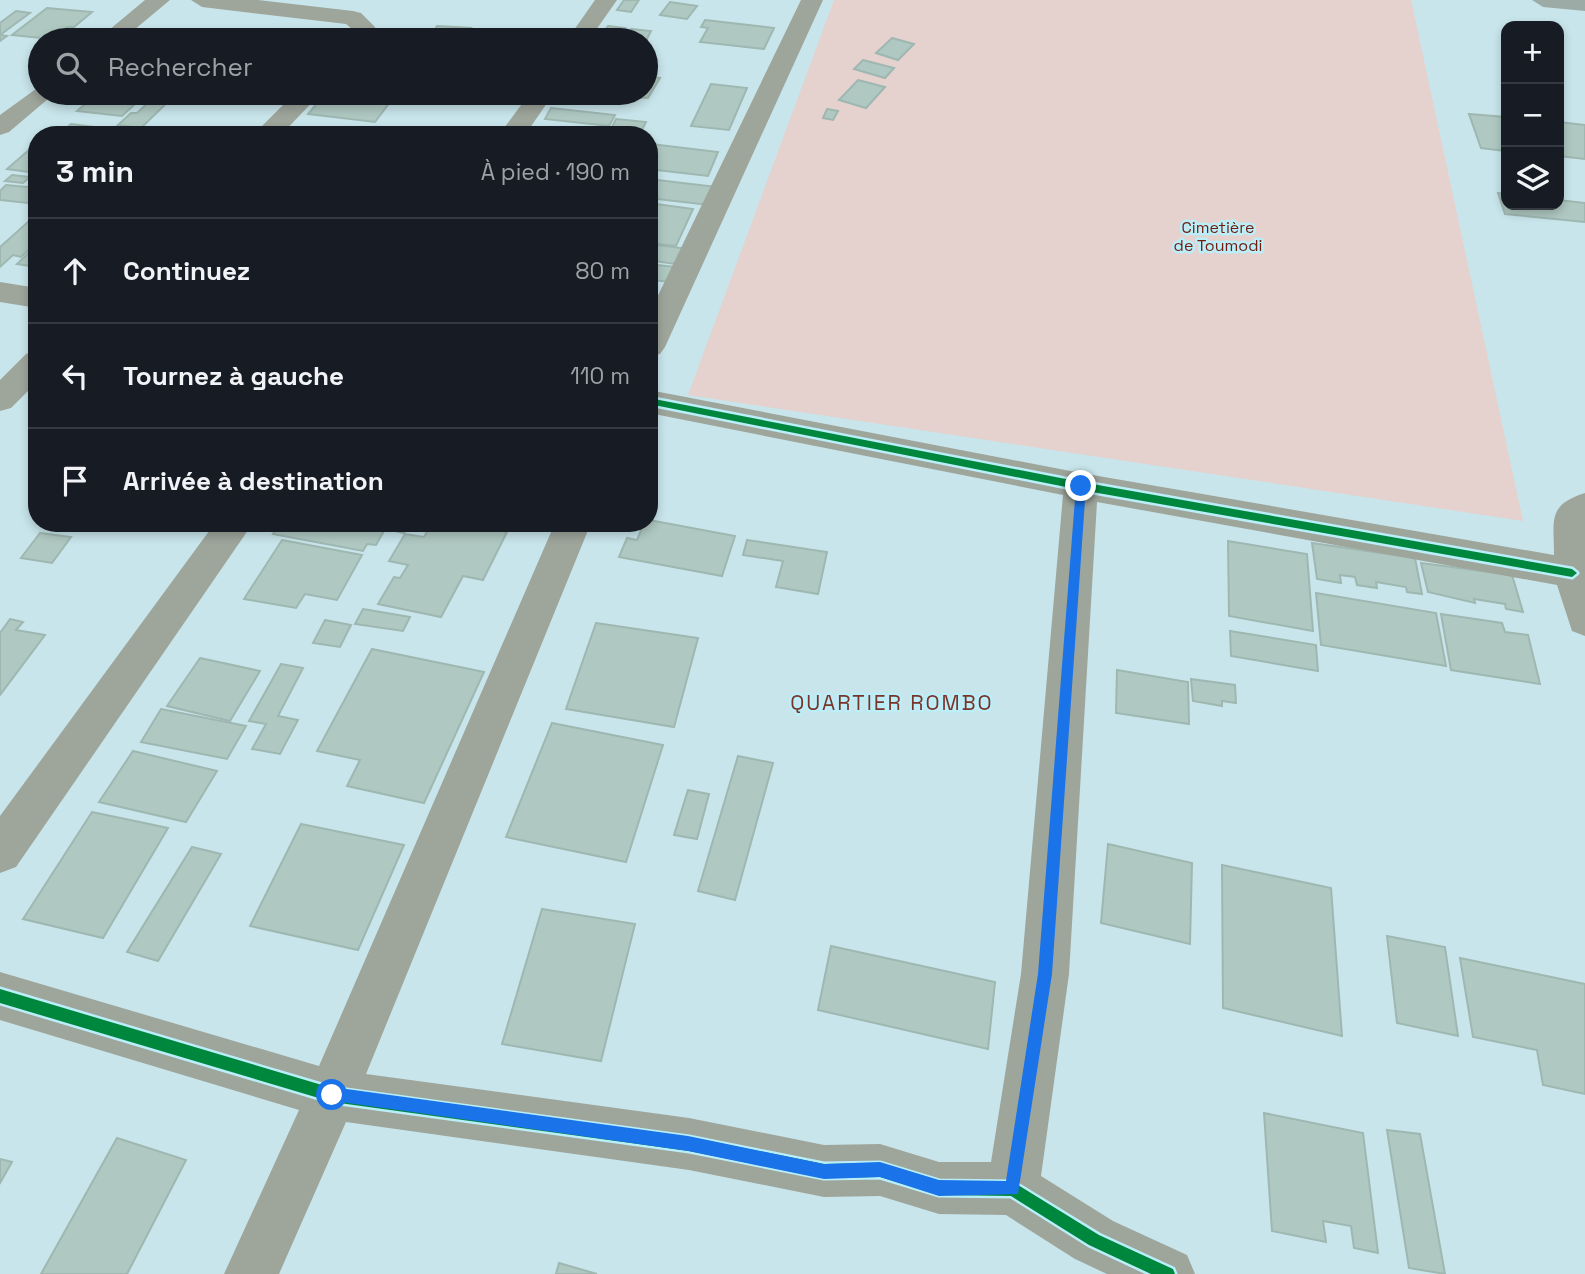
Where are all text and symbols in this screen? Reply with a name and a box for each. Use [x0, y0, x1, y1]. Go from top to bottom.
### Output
map controls [1501, 21, 1564, 210]
button: + [1501, 21, 1564, 84]
search box [28, 28, 658, 105]
icon: search [52, 48, 90, 86]
text: Rechercher [108, 50, 253, 84]
button: − [1501, 84, 1564, 147]
button: layers [1501, 147, 1564, 210]
text: 3 min [56, 152, 134, 191]
text: À pied · 190 m [481, 157, 630, 187]
park label: Cimetière de Toumodi [1174, 217, 1262, 256]
icon: ahead [56, 252, 94, 290]
text: Continuez [123, 254, 250, 288]
text: 80 m [575, 256, 630, 286]
icon: left [56, 357, 94, 395]
text: Tournez à gauche [123, 359, 344, 393]
text: 110 m [570, 361, 630, 391]
icon: arrive [56, 462, 94, 500]
text: Arrivée à destination [123, 464, 384, 498]
route end [1065, 470, 1096, 501]
district label: QUARTIER ROMBO [790, 689, 994, 716]
route start [316, 1079, 347, 1110]

